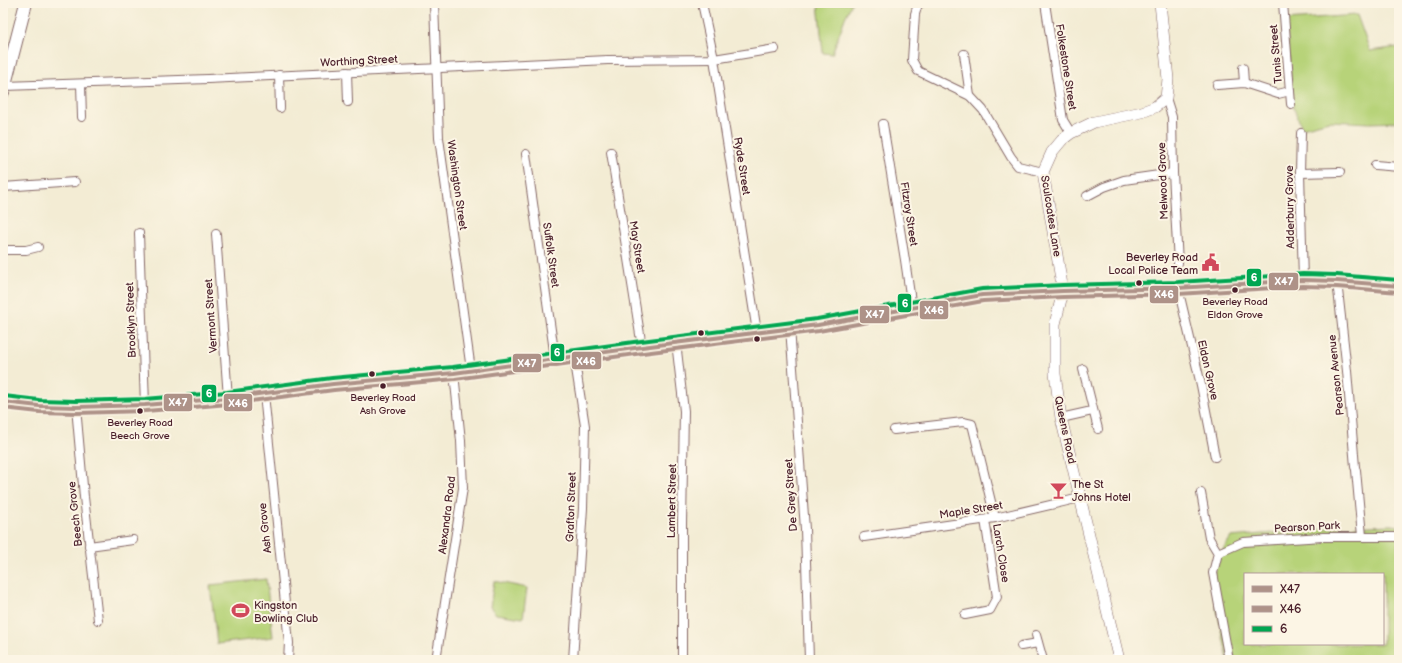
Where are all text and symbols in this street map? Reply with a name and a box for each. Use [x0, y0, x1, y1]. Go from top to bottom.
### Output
street label: Folkestone Street [1053, 23, 1079, 112]
street label: Tunis Street [1267, 23, 1285, 84]
street label: Worthing Street [320, 52, 399, 70]
street label: Ryde Street [731, 136, 753, 196]
street label: Washington Street [444, 139, 470, 231]
street label: Melwood Grove [1155, 142, 1171, 220]
street label: Adderbury Grove [1283, 165, 1297, 249]
street label: Sculcoates Lane [1038, 174, 1064, 258]
street label: Fitzroy Street [898, 181, 921, 248]
street label: May Street [626, 220, 648, 275]
street label: Suffolk Street [540, 222, 562, 289]
place label: Beverley Road Local Police Team [1108, 251, 1198, 277]
public building icon: Beverley Road Local Police Team [1201, 253, 1221, 273]
line badge: 6 [1246, 268, 1262, 287]
text: 6 [1251, 271, 1258, 284]
line badge: X47 [1268, 272, 1299, 291]
text: X47 [1274, 275, 1294, 288]
street label: Vermont Street [202, 278, 220, 354]
unlabelled marker [1134, 278, 1144, 288]
street label: Brooklyn Street [123, 281, 139, 358]
line badge: X46 [1149, 285, 1179, 304]
marker: Beverley Road Eldon Grove [1230, 285, 1240, 295]
text: X46 [1154, 288, 1174, 301]
line badge: 6 [897, 293, 912, 313]
place label: Beverley Road Eldon Grove [1202, 296, 1268, 321]
text: 6 [902, 297, 909, 310]
line badge: X46 [919, 300, 949, 320]
text: X46 [924, 304, 944, 317]
line badge: X47 [859, 305, 890, 324]
text: X47 [865, 308, 885, 321]
unlabelled marker [696, 328, 706, 338]
unlabelled marker [752, 334, 762, 344]
street label: Pearson Avenue [1325, 334, 1347, 416]
street label: Eldon Grove [1195, 339, 1221, 402]
line badge: 6 [550, 343, 565, 362]
text: 6 [554, 346, 561, 359]
line badge: X46 [571, 351, 602, 370]
line badge: X47 [512, 353, 542, 373]
text: X46 [576, 355, 596, 368]
text: X47 [517, 357, 537, 370]
unlabelled marker [367, 369, 377, 379]
marker: Beverley Road Ash Grove [378, 381, 388, 391]
line badge: 6 [201, 384, 217, 403]
text: 6 [206, 387, 213, 400]
place label: Beverley Road Ash Grove [350, 392, 416, 417]
line badge: X47 [163, 393, 193, 412]
line badge: X46 [223, 393, 253, 412]
street label: Queens Road [1051, 395, 1079, 465]
text: X47 [168, 396, 188, 409]
text: X46 [228, 397, 248, 410]
marker: Beverley Road Beech Grove [135, 406, 145, 416]
place label: Beverley Road Beech Grove [107, 417, 173, 442]
street label: De Grey Street [782, 458, 800, 532]
street label: Lambert Street [665, 463, 679, 538]
street label: Grafton Street [563, 471, 579, 542]
street label: Alexandra Road [436, 475, 458, 555]
place label: The St Johns Hotel [1072, 478, 1131, 504]
street label: Beech Grove [65, 480, 85, 547]
bar icon: The St Johns Hotel [1049, 480, 1069, 500]
street label: Maple Street [938, 498, 1004, 521]
street label: Ash Grove [256, 502, 274, 554]
street label: Pearson Park [1274, 519, 1341, 535]
street label: Larch Close [990, 523, 1012, 584]
legend [1244, 573, 1384, 645]
text: X47 [1279, 582, 1300, 597]
place label: Kingston Bowling Club [254, 599, 318, 625]
sports icon: Kingston Bowling Club [231, 601, 251, 621]
text: X46 [1279, 602, 1301, 617]
text: 6 [1280, 622, 1287, 637]

